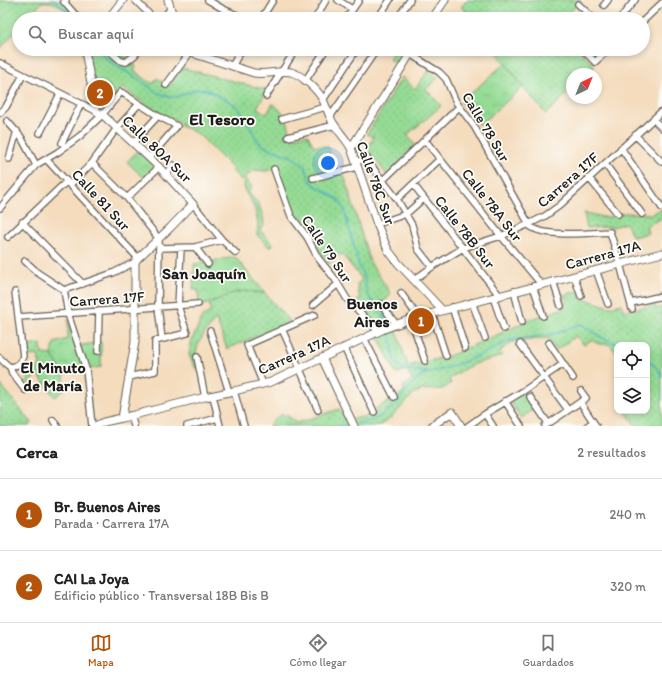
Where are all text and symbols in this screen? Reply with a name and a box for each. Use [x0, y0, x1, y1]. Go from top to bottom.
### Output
search box [12, 12, 650, 56]
icon: search [26, 23, 48, 45]
text: Buscar aquí [58, 25, 134, 43]
north arrow [566, 68, 602, 104]
pin: 2 [87, 78, 113, 108]
street label: Calle 78 Sur [458, 89, 514, 165]
district label: El Tesoro [189, 109, 255, 129]
street label: Calle 80A Sur [119, 111, 195, 187]
street label: Calle 78C Sur [353, 139, 399, 227]
street label: Carrera 17F [534, 148, 603, 212]
your location [318, 153, 338, 173]
street label: Calle 81 Sur [68, 165, 134, 235]
street label: Calle 78A Sur [458, 165, 526, 245]
street label: Calle 78B Sur [431, 192, 499, 272]
street label: Calle 79 Sur [298, 212, 356, 286]
street label: Carrera 17A [563, 236, 643, 274]
district label: San Joaquín [162, 264, 247, 284]
street label: Carrera 17F [69, 287, 146, 311]
district label: Buenos Aires [346, 294, 398, 331]
pin: 1 [408, 306, 434, 336]
street label: Carrera 17A [255, 331, 333, 379]
map controls [614, 342, 650, 414]
button: locate [614, 342, 650, 378]
district label: El Minuto de María [20, 358, 86, 395]
button: layers [614, 378, 650, 414]
text: Cerca [16, 442, 58, 462]
text: 2 resultados [577, 445, 646, 460]
text: Br. Buenos Aires [54, 498, 161, 516]
text: 1 [26, 507, 32, 522]
text: 240 m [609, 507, 646, 522]
text: Parada · Carrera 17A [54, 516, 169, 531]
text: CAI La Joya [54, 570, 129, 588]
text: 2 [26, 579, 32, 594]
text: 320 m [610, 579, 646, 594]
text: Edificio público · Transversal 18B Bis B [54, 588, 269, 603]
tab: Mapa [88, 632, 114, 669]
tab: Cómo llegar [290, 632, 347, 669]
tab: Guardados [522, 632, 574, 669]

